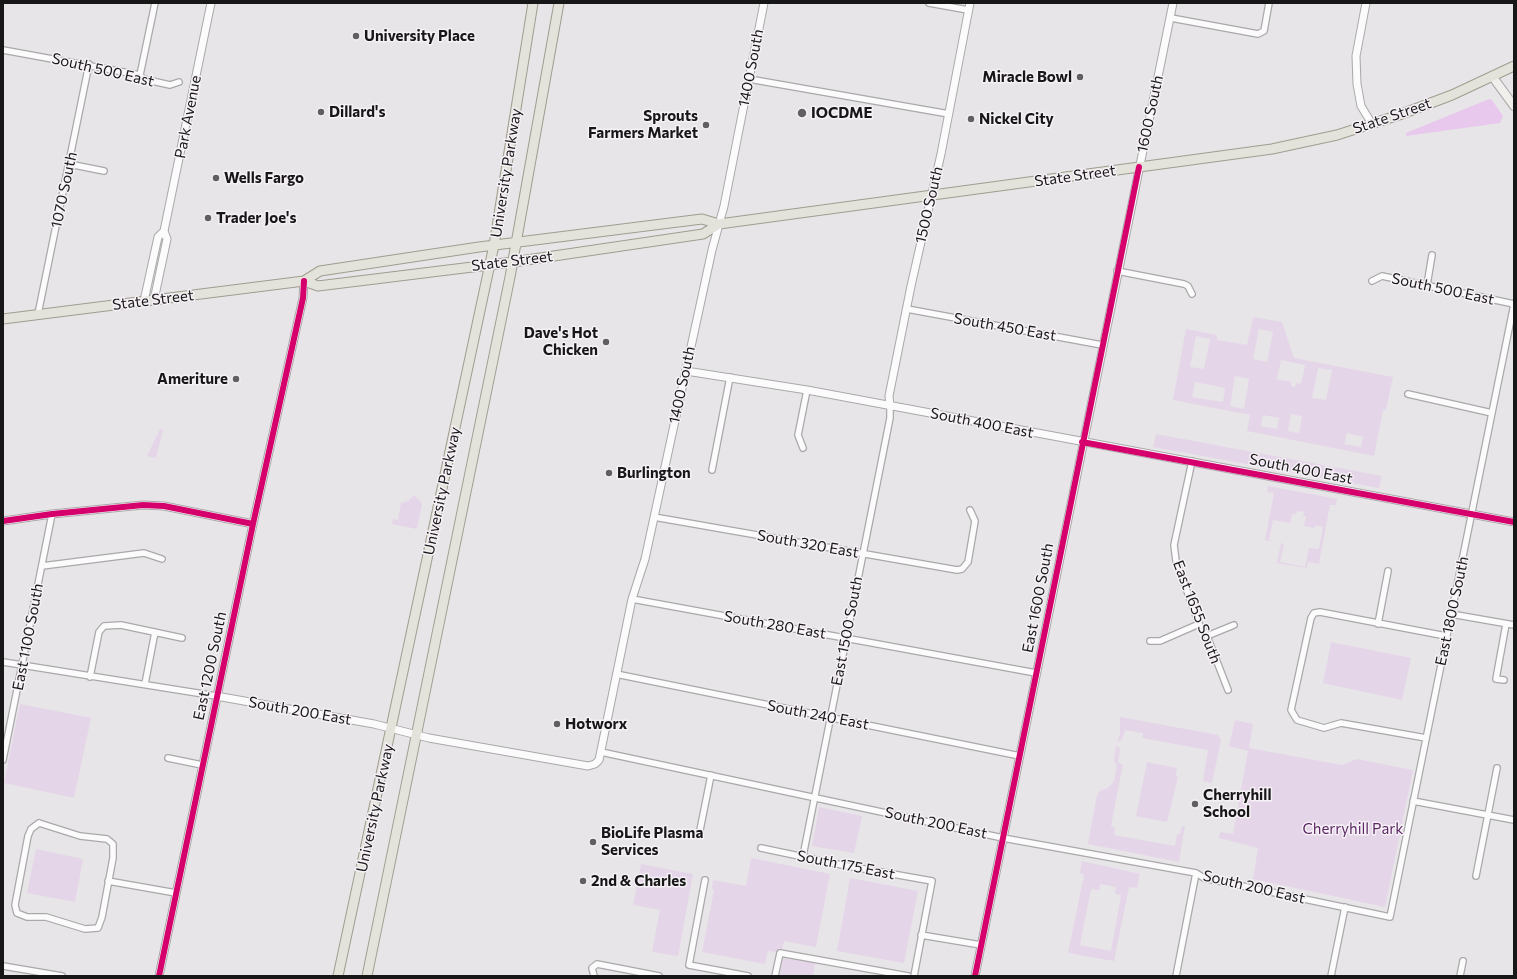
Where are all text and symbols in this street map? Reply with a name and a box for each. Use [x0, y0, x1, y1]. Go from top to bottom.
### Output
place label: University Place [364, 27, 475, 45]
street label: 1400 South [735, 28, 767, 108]
marker: University Place [351, 31, 361, 41]
street label: South 500 East [50, 49, 156, 91]
place label: Miracle Bowl [982, 68, 1072, 86]
marker: Miracle Bowl [1075, 72, 1085, 82]
street label: Park Avenue [171, 74, 205, 160]
street label: 1600 South [1133, 74, 1167, 154]
street label: State Street [1350, 94, 1434, 138]
place label: Dillard's [329, 103, 385, 121]
place label: IOCDME [811, 104, 872, 122]
marker: Dillard's [316, 107, 326, 117]
street label: University Parkway [487, 107, 525, 239]
place label: Sprouts Farmers Market [588, 107, 698, 142]
marker: IOCDME [796, 107, 808, 119]
place label: Nickel City [979, 110, 1054, 128]
marker: Nickel City [966, 114, 976, 124]
marker: Sprouts Farmers Market [701, 120, 711, 130]
street label: 1070 South [47, 150, 81, 230]
street label: State Street [1033, 161, 1117, 191]
street label: 1500 South [911, 165, 947, 245]
place label: Wells Fargo [224, 169, 304, 187]
marker: Wells Fargo [211, 173, 221, 183]
place label: Trader Joe's [216, 209, 296, 227]
marker: Trader Joe's [203, 213, 213, 223]
street label: State Street [470, 247, 554, 275]
street label: South 500 East [1390, 269, 1496, 309]
street label: State Street [111, 286, 195, 314]
street label: South 450 East [952, 309, 1058, 345]
place label: Dave's Hot Chicken [524, 324, 598, 359]
marker: Dave's Hot Chicken [601, 337, 611, 347]
street label: 1400 South [665, 345, 699, 425]
place label: Ameriture [157, 370, 228, 388]
marker: Ameriture [231, 374, 241, 384]
street label: South 400 East [929, 404, 1035, 442]
street label: University Parkway [420, 425, 464, 557]
street label: South 400 East [1248, 450, 1354, 488]
place label: Burlington [617, 464, 691, 482]
marker: Burlington [604, 468, 614, 478]
street label: South 320 East [756, 526, 860, 562]
street label: East 1600 South [1019, 542, 1057, 654]
street label: East 1800 South [1432, 555, 1472, 667]
street label: East 1655 South [1169, 558, 1225, 666]
street label: East 1500 South [828, 575, 866, 687]
street label: East 1100 South [9, 582, 47, 692]
street label: South 280 East [722, 607, 828, 643]
street label: East 1200 South [190, 610, 230, 722]
street label: South 200 East [247, 693, 353, 729]
street label: South 240 East [766, 696, 870, 734]
place label: Hotworx [565, 715, 627, 733]
marker: Hotworx [552, 719, 562, 729]
street label: University Parkway [353, 742, 397, 874]
place label: Cherryhill School [1203, 786, 1271, 821]
marker: Cherryhill School [1190, 799, 1200, 809]
street label: South 200 East [883, 803, 989, 843]
park label: Cherryhill Park [1303, 820, 1403, 838]
place label: BioLife Plasma Services [601, 824, 703, 859]
marker: BioLife Plasma Services [588, 837, 598, 847]
street label: South 175 East [796, 847, 896, 883]
street label: South 200 East [1201, 867, 1307, 907]
place label: 2nd & Charles [591, 872, 686, 890]
marker: 2nd & Charles [578, 876, 588, 886]

